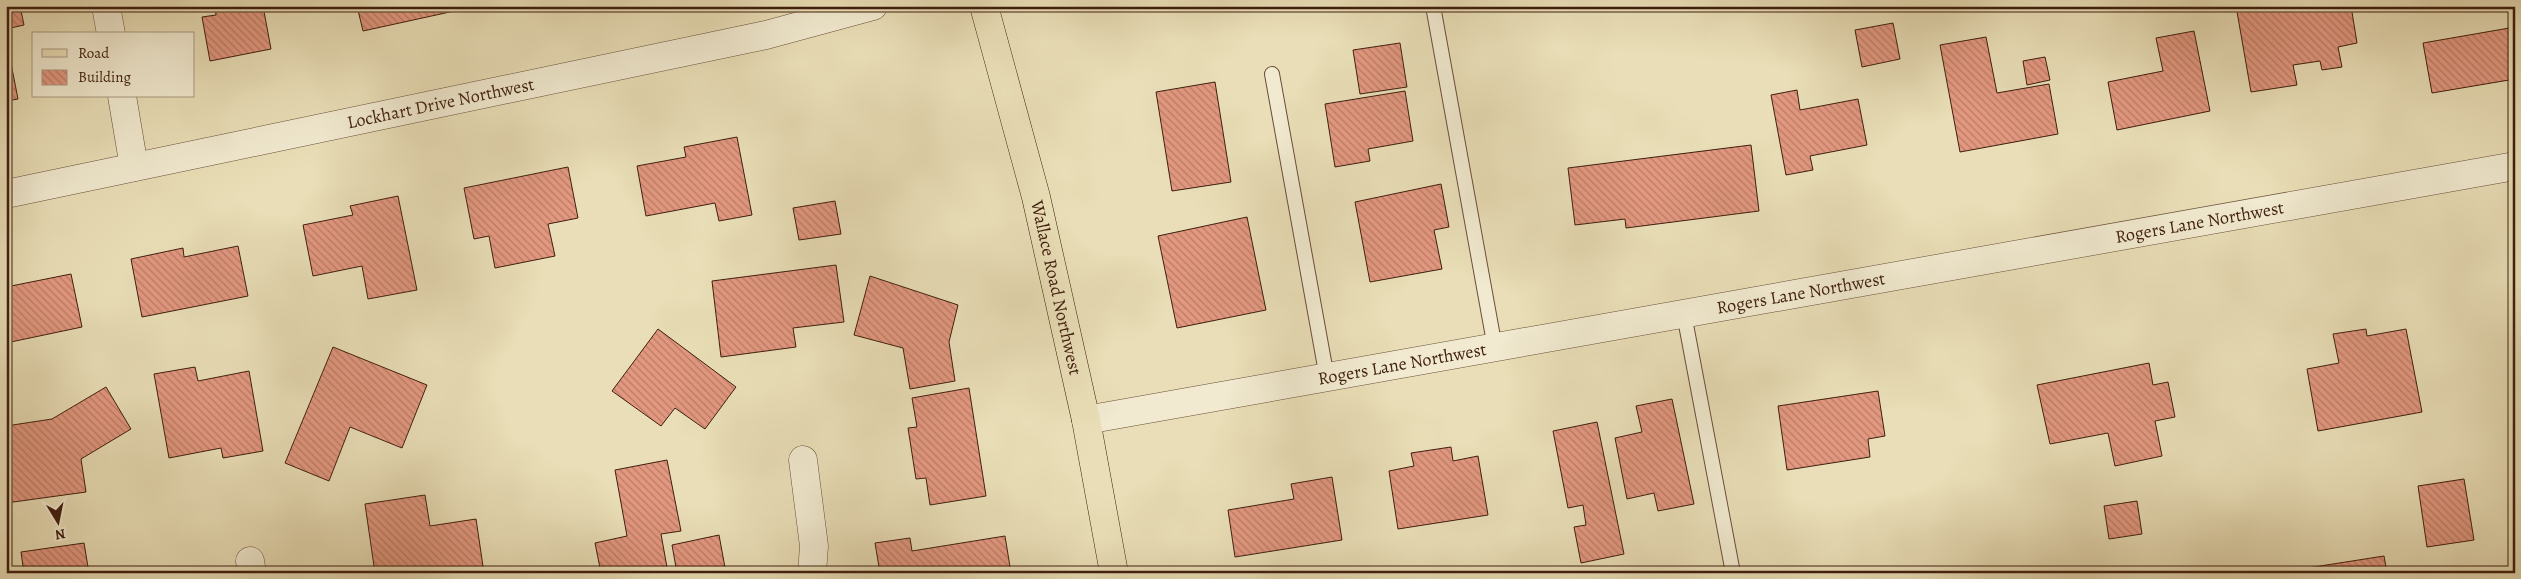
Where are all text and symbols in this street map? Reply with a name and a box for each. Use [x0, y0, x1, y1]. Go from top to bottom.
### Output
legend [32, 32, 195, 98]
text: Road [78, 43, 110, 63]
text: Building [78, 67, 131, 87]
street label: Lockhart Drive Northwest [345, 72, 536, 134]
street label: Rogers Lane Northwest [2113, 195, 2286, 249]
street label: Wallace Road Northwest [1025, 197, 1088, 378]
street label: Rogers Lane Northwest [1715, 266, 1887, 320]
street label: Rogers Lane Northwest [1316, 337, 1488, 391]
north arrow [32, 496, 82, 546]
text: N [53, 524, 67, 545]

